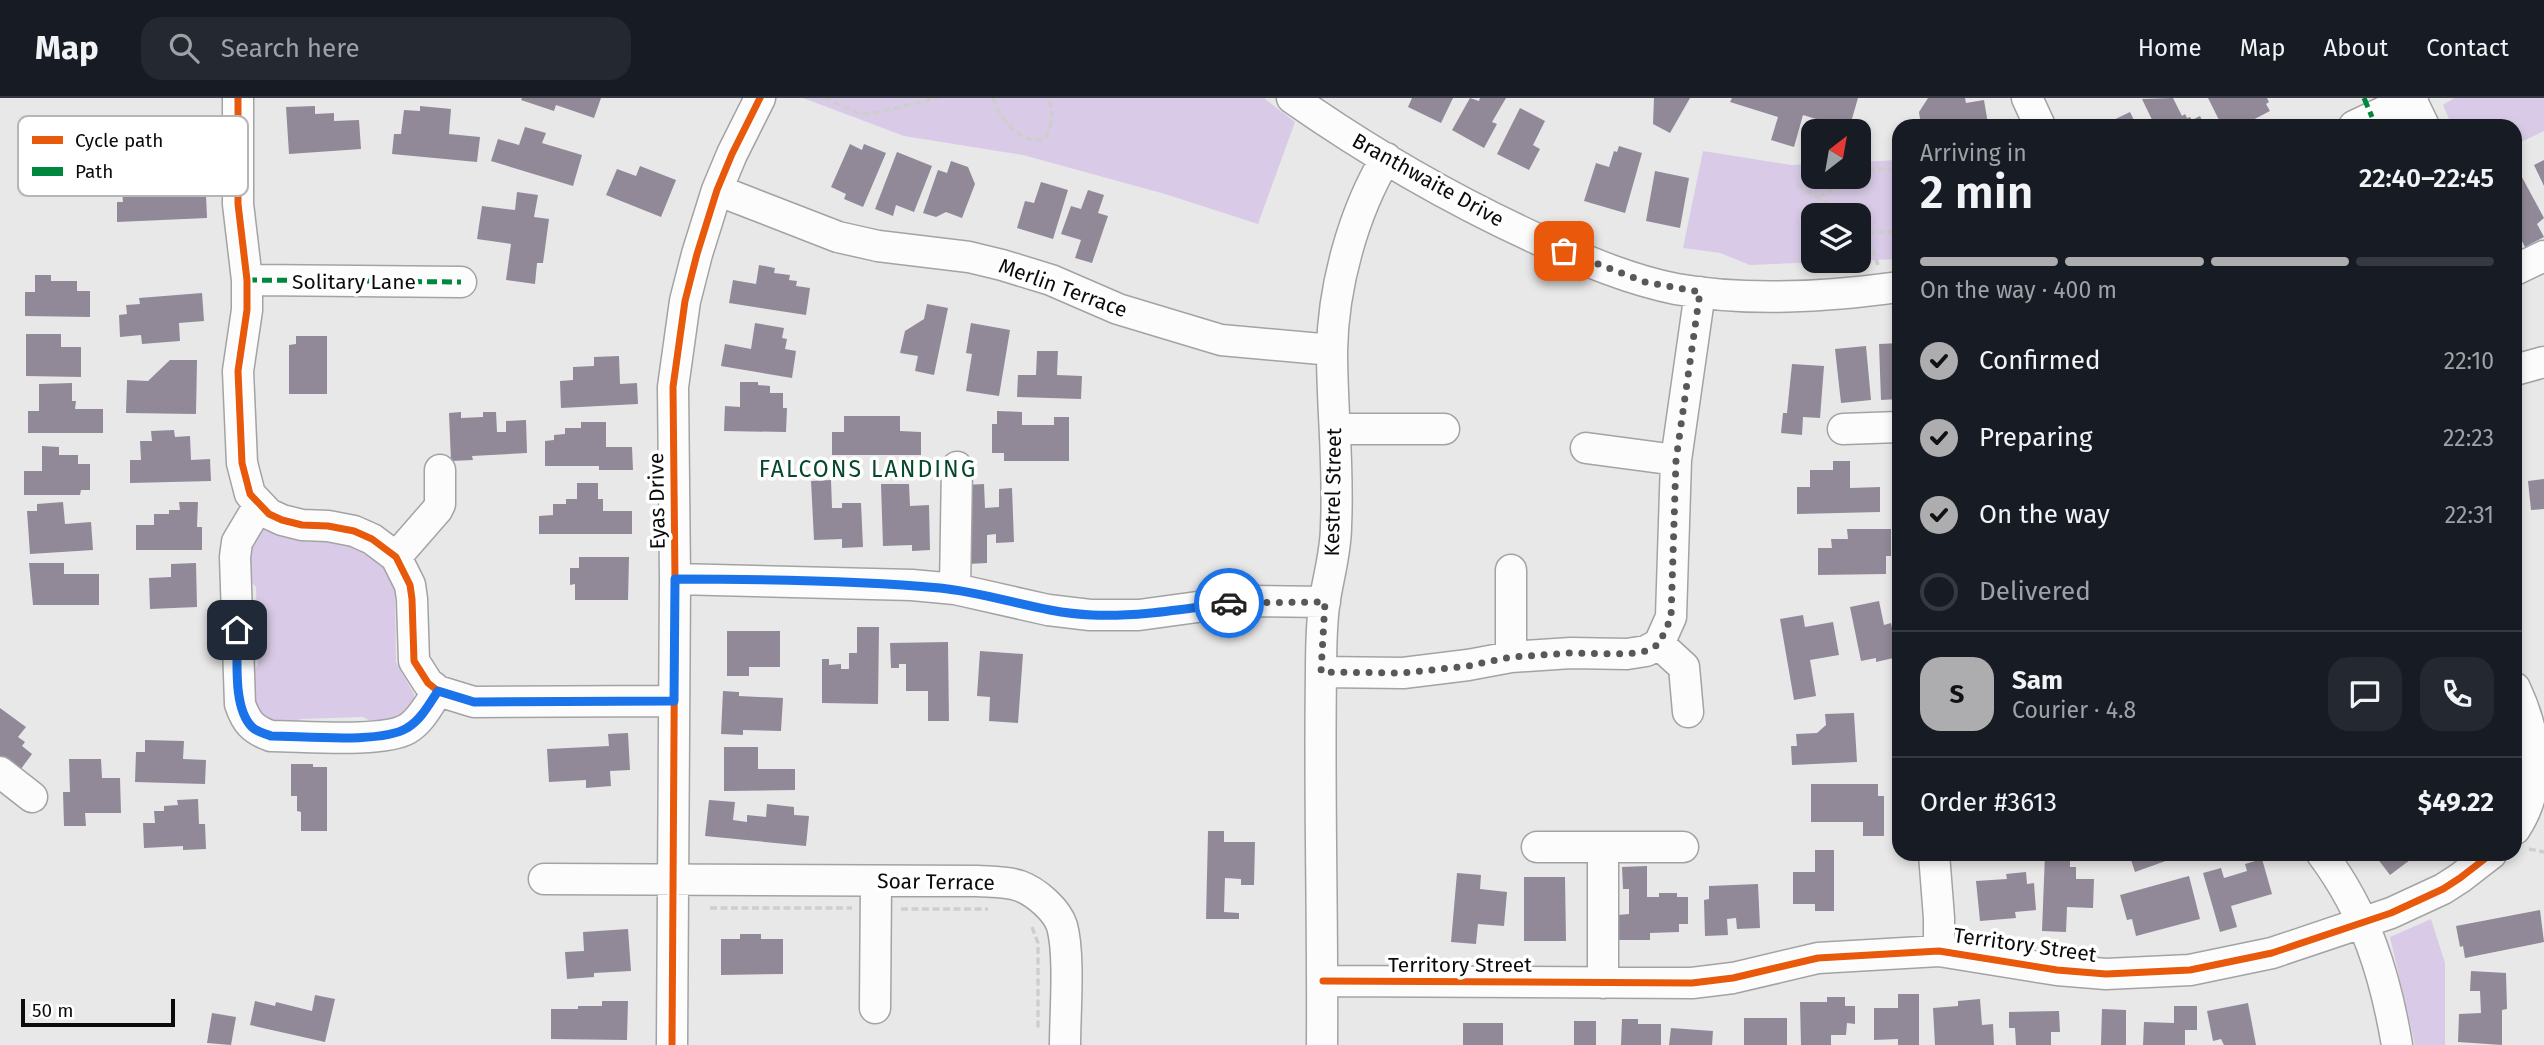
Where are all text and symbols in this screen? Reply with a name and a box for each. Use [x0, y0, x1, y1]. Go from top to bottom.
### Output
search box [141, 17, 631, 80]
text: Map [35, 28, 99, 68]
icon: search [165, 29, 203, 67]
text: Search here [221, 33, 360, 64]
text: Home [2138, 34, 2202, 62]
text: Map [2240, 34, 2286, 62]
text: About [2324, 34, 2388, 62]
text: Contact [2426, 34, 2509, 62]
legend [18, 116, 248, 196]
north arrow [1801, 119, 1871, 189]
map controls [1801, 119, 1871, 273]
street label: Branthwaite Drive [1348, 128, 1508, 232]
text: Cycle path [75, 129, 163, 152]
text: Arriving in [1920, 139, 2027, 167]
text: Path [75, 160, 113, 183]
text: 22:40–22:45 [2359, 163, 2494, 194]
text: 2 min [1920, 165, 2033, 220]
button: layers [1801, 203, 1871, 273]
pin [1534, 221, 1594, 281]
icon: bag [1545, 232, 1583, 270]
street label: Merlin Terrace [995, 253, 1131, 323]
street label: Solitary Lane [292, 269, 416, 295]
text: On the way · 400 m [1920, 276, 2117, 304]
icon: check [1920, 342, 1958, 380]
text: Confirmed [1979, 345, 2100, 376]
text: 22:10 [2444, 347, 2494, 375]
icon: check [1920, 419, 1958, 457]
text: Preparing [1979, 422, 2092, 453]
text: 22:23 [2443, 424, 2494, 452]
street label: Kestrel Street [1319, 427, 1347, 556]
street label: Eyas Drive [643, 452, 671, 550]
district label: FALCONS LANDING [759, 455, 977, 483]
icon: check [1920, 496, 1958, 534]
text: On the way [1979, 499, 2110, 530]
text: 22:31 [2445, 501, 2494, 529]
courier [1194, 568, 1264, 638]
text: Delivered [1979, 576, 2091, 607]
icon: car [1210, 584, 1248, 622]
pin [207, 600, 267, 660]
icon: home [218, 611, 256, 649]
button: chat [2328, 657, 2402, 731]
button: phone [2420, 657, 2494, 731]
text: Sam [2012, 665, 2063, 696]
text: S [1950, 679, 1964, 710]
text: Courier · 4.8 [2012, 696, 2136, 724]
text: Order #3613 [1920, 787, 2057, 818]
text: $49.22 [2418, 787, 2494, 818]
street label: Soar Terrace [877, 868, 995, 896]
street label: Territory Street [1952, 922, 2098, 968]
street label: Territory Street [1388, 952, 1532, 978]
scale bar [21, 996, 175, 1028]
text: 50 m [32, 999, 73, 1022]

